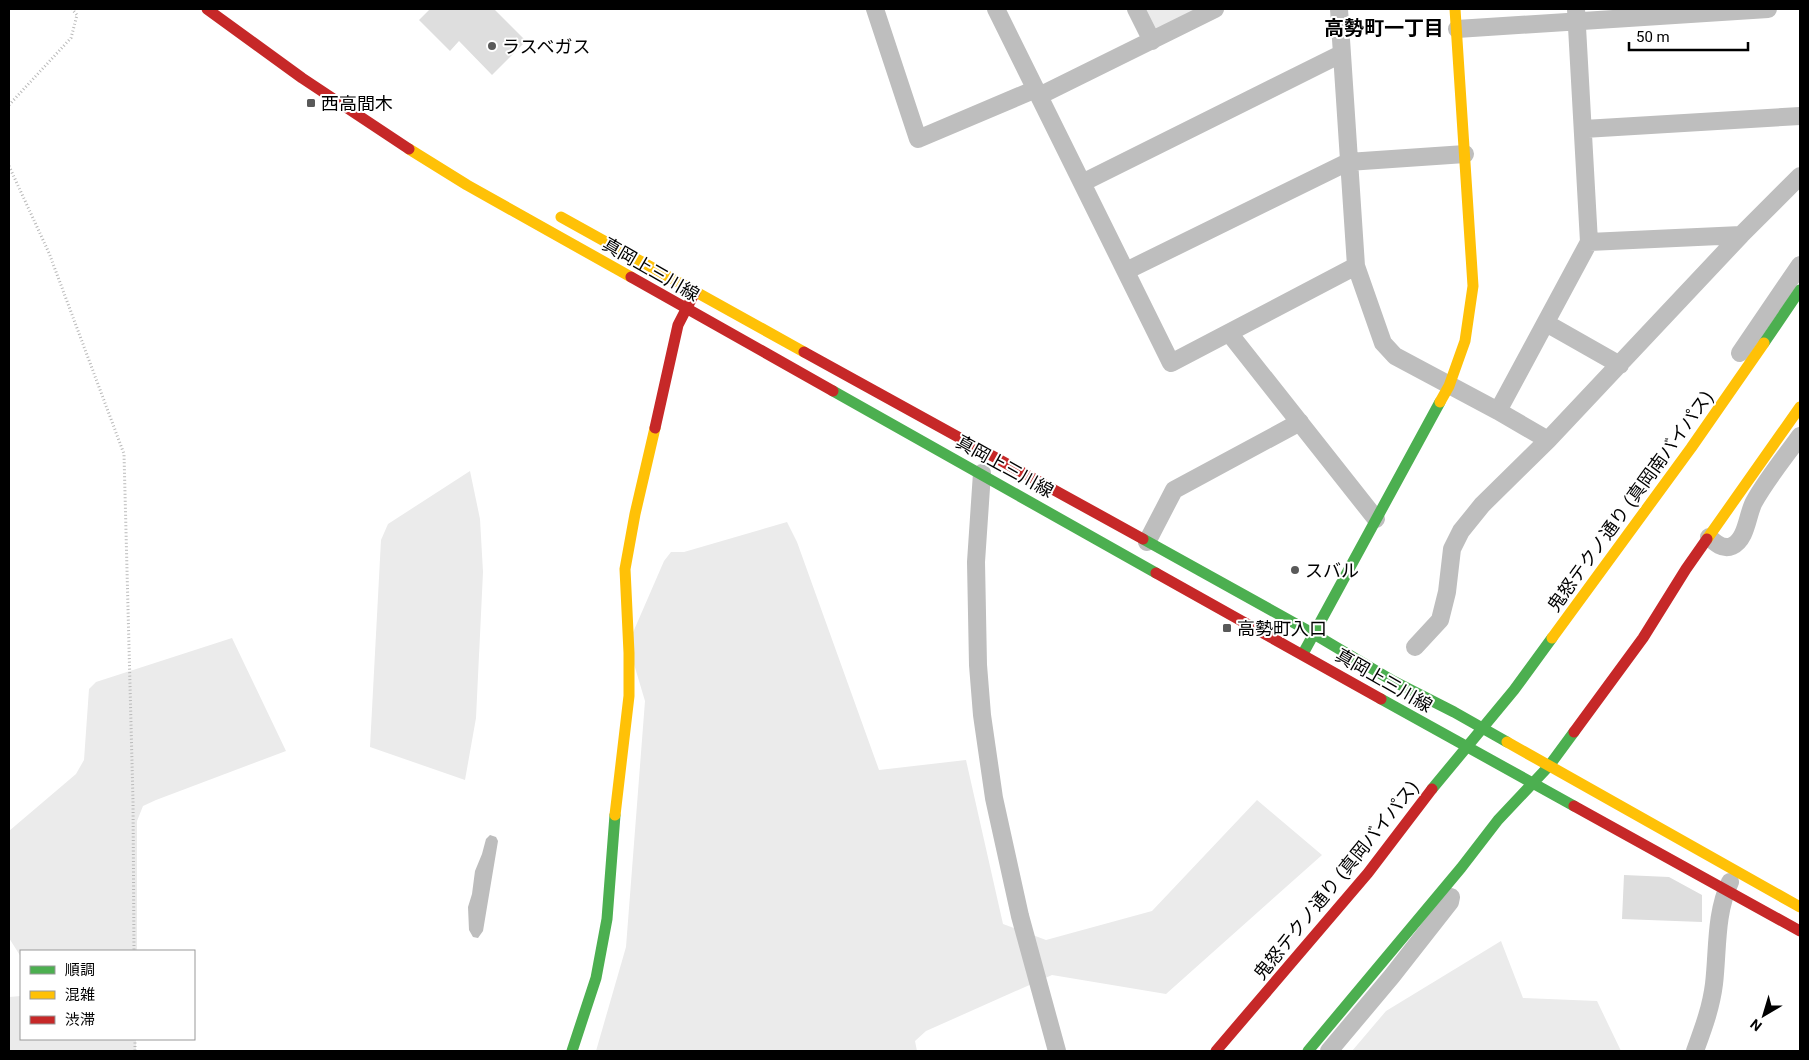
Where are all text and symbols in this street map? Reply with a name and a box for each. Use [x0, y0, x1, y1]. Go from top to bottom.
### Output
district label: 高勢町一丁目 [1324, 16, 1444, 40]
scale bar [1629, 20, 1748, 52]
text: 50 m [1636, 28, 1670, 46]
place label: ラスベガス [502, 36, 590, 57]
marker: ラスベガス [486, 40, 498, 52]
place label: 西高間木 [321, 93, 393, 114]
marker: 西高間木 [305, 97, 317, 109]
street label: 真岡上三川線 [599, 233, 703, 305]
street label: 鬼怒テクノ通り (真岡南バイパス) [1543, 387, 1718, 616]
street label: 真岡上三川線 [953, 431, 1057, 501]
place label: スバル [1305, 560, 1359, 581]
marker: スバル [1289, 564, 1301, 576]
place label: 高勢町入口 [1237, 618, 1327, 639]
marker: 高勢町入口 [1221, 622, 1233, 634]
street label: 真岡上三川線 [1332, 644, 1436, 716]
street label: 鬼怒テクノ通り (真岡バイパス) [1249, 776, 1423, 984]
legend [20, 950, 195, 1040]
text: 順調 [65, 961, 95, 979]
text: 混雑 [65, 986, 95, 1004]
north arrow [1739, 990, 1789, 1040]
text: 渋滞 [65, 1011, 95, 1029]
text: N [1747, 1016, 1765, 1035]

